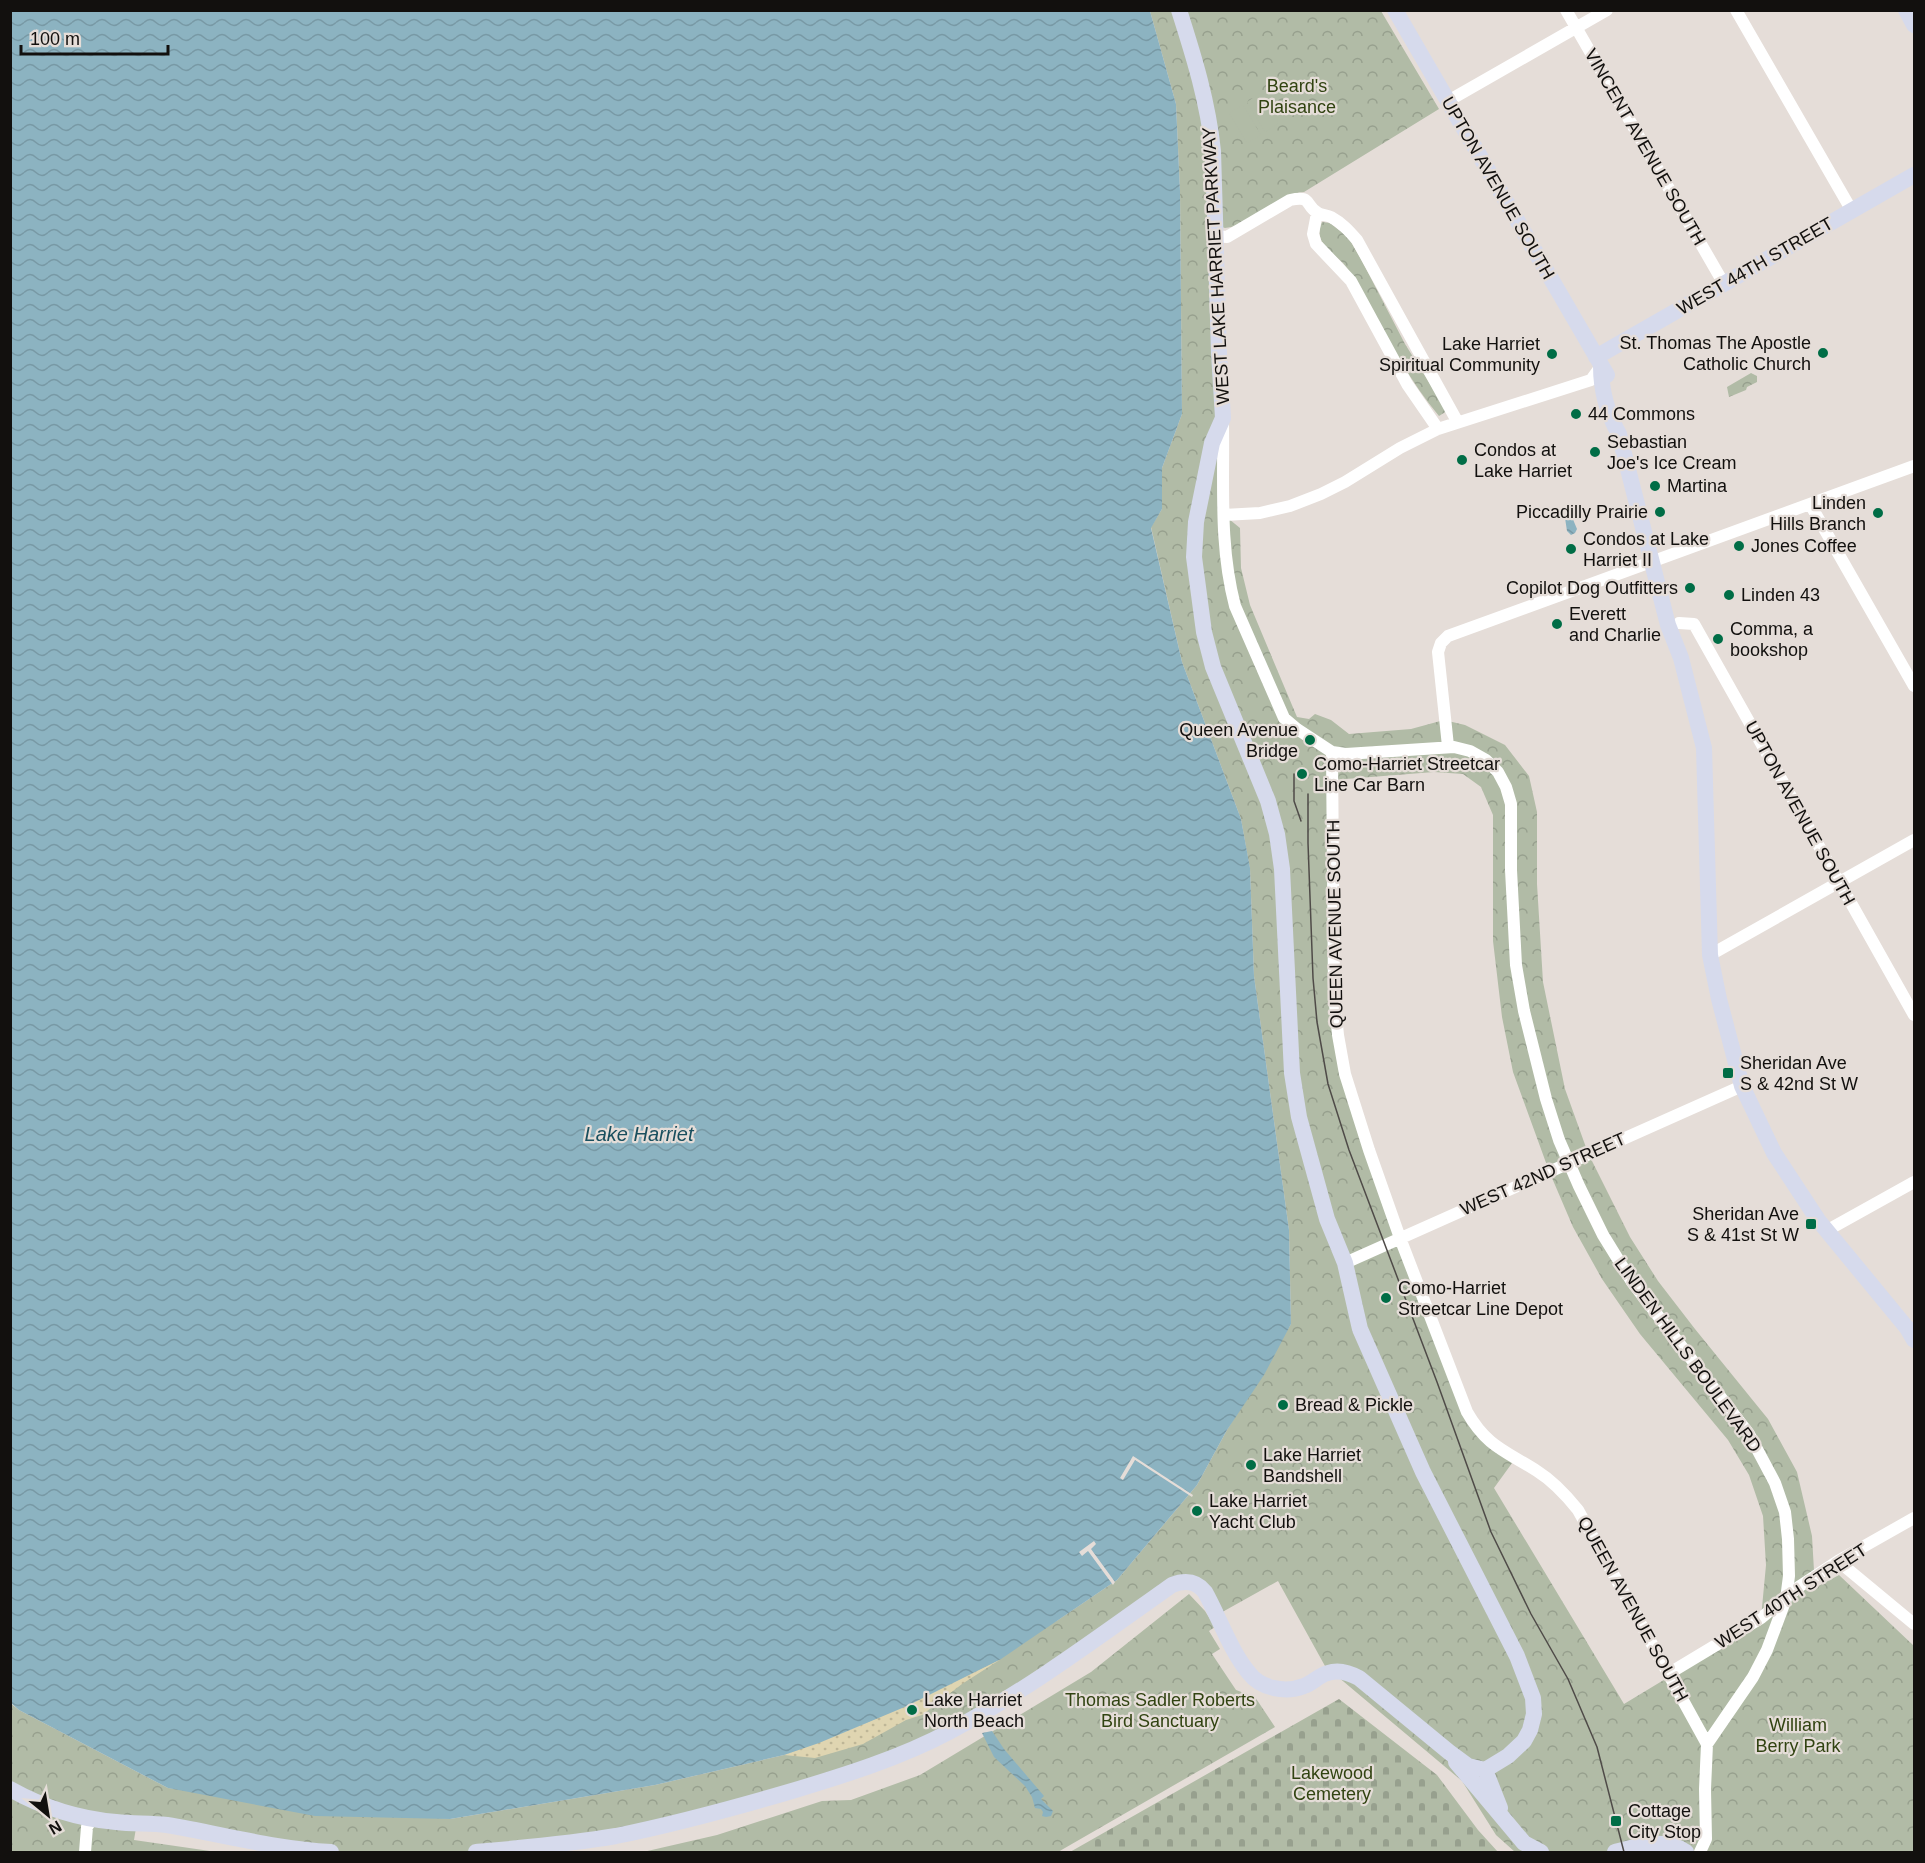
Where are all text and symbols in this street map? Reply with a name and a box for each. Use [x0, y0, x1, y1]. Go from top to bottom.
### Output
scale bar [21, 18, 168, 56]
text: 100 m [30, 29, 80, 49]
street label: VINCENT AVENUE SOUTH [1580, 45, 1710, 249]
park label: Beard's Plaisance [1258, 76, 1336, 117]
street label: UPTON AVENUE SOUTH [1437, 93, 1559, 283]
street label: WEST LAKE HARRIET PARKWAY [1199, 127, 1233, 405]
street label: WEST 44TH STREET [1673, 213, 1837, 319]
place label: St. Thomas The Apostle Catholic Church [1620, 333, 1811, 374]
place label: Lake Harriet Spiritual Community [1379, 334, 1540, 375]
marker: St. Thomas The Apostle Catholic Church [1816, 346, 1830, 360]
marker: Lake Harriet Spiritual Community [1545, 347, 1559, 361]
place label: 44 Commons [1588, 404, 1695, 424]
marker: 44 Commons [1569, 407, 1583, 421]
place label: Sebastian Joe's Ice Cream [1607, 432, 1736, 473]
place label: Condos at Lake Harriet [1474, 440, 1572, 481]
marker: Sebastian Joe's Ice Cream [1588, 445, 1602, 459]
marker: Condos at Lake Harriet [1455, 453, 1469, 467]
place label: Martina [1667, 476, 1728, 496]
marker: Martina [1648, 479, 1662, 493]
place label: Linden Hills Branch [1770, 493, 1866, 534]
place label: Piccadilly Prairie [1516, 502, 1648, 522]
marker: Piccadilly Prairie [1653, 505, 1667, 519]
marker: Linden Hills Branch [1871, 506, 1885, 520]
place label: Condos at Lake Harriet II [1583, 529, 1709, 570]
place label: Jones Coffee [1751, 536, 1857, 556]
marker: Jones Coffee [1732, 539, 1746, 553]
marker: Condos at Lake Harriet II [1564, 542, 1578, 556]
place label: Copilot Dog Outfitters [1506, 578, 1678, 598]
marker: Copilot Dog Outfitters [1683, 581, 1697, 595]
place label: Linden 43 [1741, 585, 1820, 605]
marker: Linden 43 [1722, 588, 1736, 602]
place label: Everett and Charlie [1569, 604, 1661, 645]
marker: Everett and Charlie [1550, 617, 1564, 631]
place label: Comma, a bookshop [1730, 619, 1814, 660]
marker: Comma, a bookshop [1711, 632, 1725, 646]
street label: UPTON AVENUE SOUTH [1741, 717, 1859, 909]
place label: Queen Avenue Bridge [1179, 720, 1298, 761]
marker: Queen Avenue Bridge [1303, 733, 1317, 747]
place label: Como-Harriet Streetcar Line Car Barn [1314, 754, 1500, 795]
marker: Como-Harriet Streetcar Line Car Barn [1295, 767, 1309, 781]
street label: QUEEN AVENUE SOUTH [1323, 819, 1347, 1029]
place label: Sheridan Ave S & 42nd St W [1740, 1053, 1858, 1094]
marker: Sheridan Ave S & 42nd St W [1721, 1066, 1735, 1080]
water label: Lake Harriet [585, 1123, 695, 1145]
street label: WEST 42ND STREET [1457, 1129, 1629, 1219]
place label: Sheridan Ave S & 41st St W [1687, 1204, 1799, 1245]
marker: Sheridan Ave S & 41st St W [1804, 1217, 1818, 1231]
street label: LINDEN HILLS BOULEVARD [1611, 1254, 1765, 1456]
place label: Como-Harriet Streetcar Line Depot [1398, 1278, 1563, 1319]
marker: Como-Harriet Streetcar Line Depot [1379, 1291, 1393, 1305]
place label: Bread & Pickle [1295, 1395, 1413, 1415]
marker: Bread & Pickle [1276, 1398, 1290, 1412]
place label: Lake Harriet Bandshell [1263, 1445, 1361, 1486]
marker: Lake Harriet Bandshell [1244, 1458, 1258, 1472]
place label: Lake Harriet Yacht Club [1209, 1491, 1307, 1532]
marker: Lake Harriet Yacht Club [1190, 1504, 1204, 1518]
street label: QUEEN AVENUE SOUTH [1574, 1513, 1692, 1705]
street label: WEST 40TH STREET [1711, 1539, 1871, 1653]
place label: Lake Harriet North Beach [924, 1690, 1024, 1731]
park label: Thomas Sadler Roberts Bird Sanctuary [1065, 1690, 1255, 1731]
marker: Lake Harriet North Beach [905, 1703, 919, 1717]
park label: William Berry Park [1755, 1715, 1842, 1756]
park label: Lakewood Cemetery [1291, 1763, 1373, 1804]
north arrow [18, 1785, 78, 1845]
place label: Cottage City Stop [1628, 1801, 1701, 1842]
marker: Cottage City Stop [1609, 1814, 1623, 1828]
text: N [46, 1817, 65, 1838]

